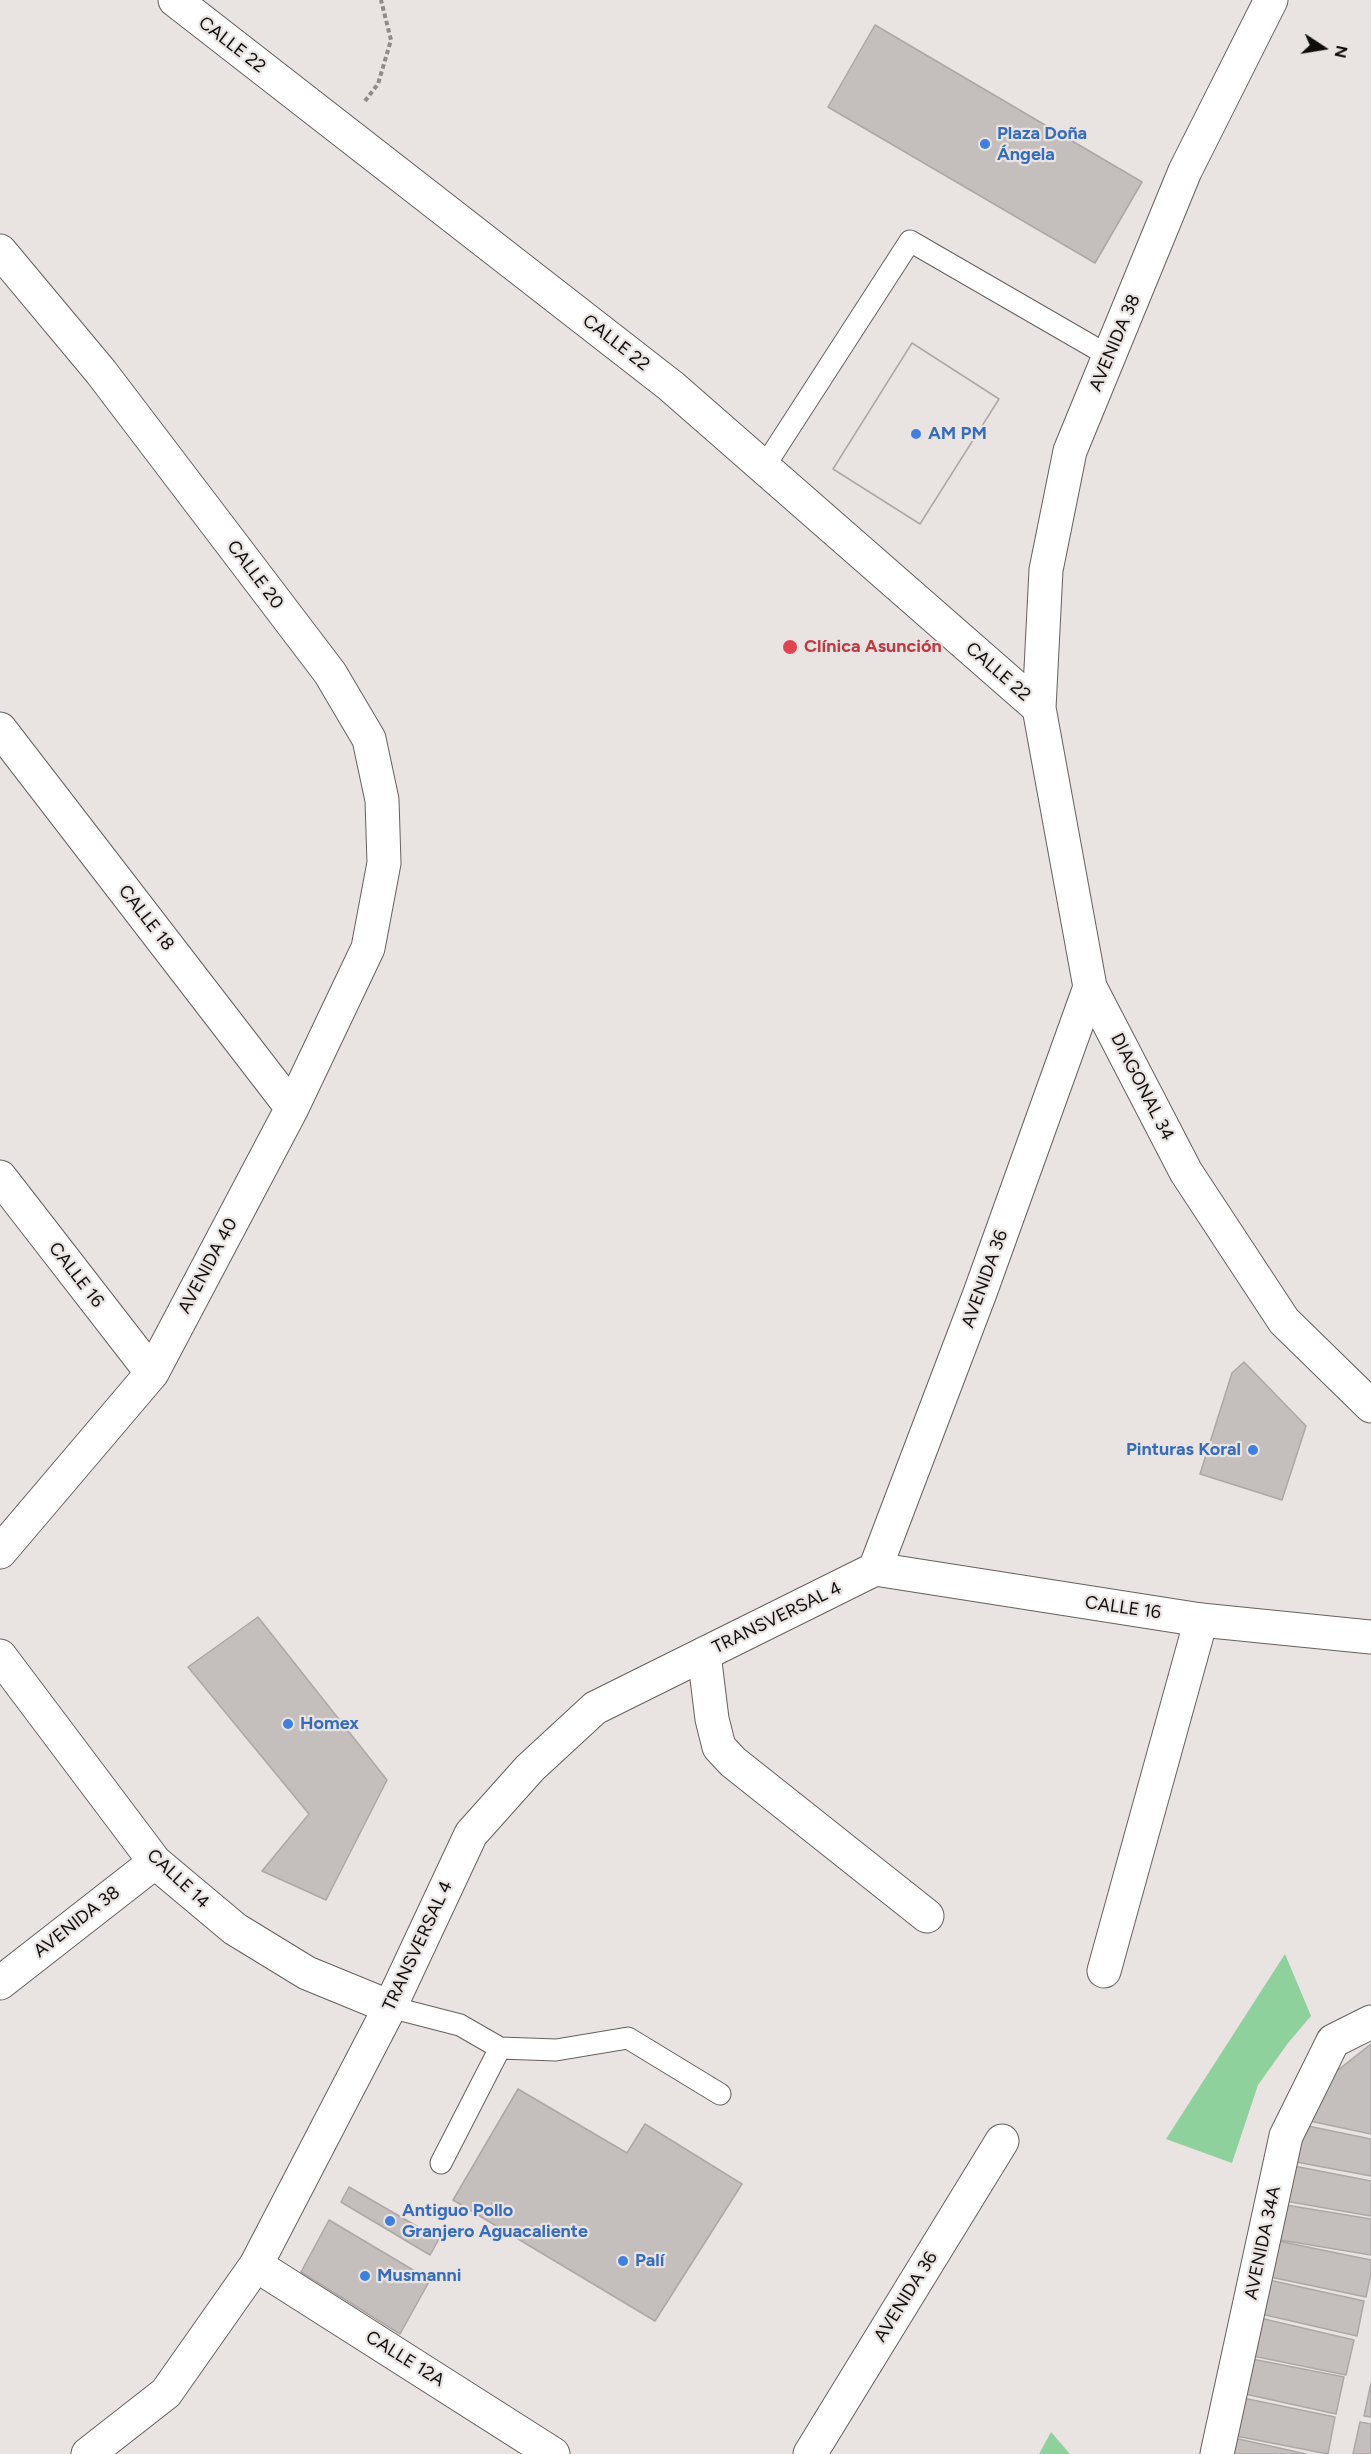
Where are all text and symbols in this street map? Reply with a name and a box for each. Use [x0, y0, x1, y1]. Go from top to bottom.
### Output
street label: CALLE 22 [194, 12, 270, 78]
north arrow [1293, 18, 1353, 78]
text: N [1331, 44, 1352, 60]
place label: Plaza Doña Ángela [997, 123, 1087, 166]
marker: Plaza Doña Ángela [978, 137, 992, 151]
street label: AVENIDA 38 [1085, 291, 1145, 395]
street label: CALLE 22 [578, 310, 654, 376]
place label: AM PM [928, 423, 987, 445]
marker: AM PM [909, 427, 923, 441]
street label: CALLE 20 [222, 536, 288, 614]
place label: Clínica Asunción [804, 636, 942, 658]
marker: Clínica Asunción [781, 638, 799, 656]
street label: CALLE 22 [961, 638, 1035, 706]
street label: CALLE 18 [114, 881, 178, 955]
street label: DIAGONAL 34 [1106, 1030, 1178, 1144]
street label: AVENIDA 40 [174, 1215, 242, 1317]
street label: AVENIDA 36 [957, 1227, 1013, 1331]
street label: CALLE 16 [44, 1238, 108, 1312]
place label: Pinturas Koral [1126, 1439, 1241, 1461]
marker: Pinturas Koral [1246, 1443, 1260, 1457]
street label: TRANSVERSAL 4 [709, 1577, 845, 1659]
street label: CALLE 16 [1084, 1592, 1162, 1624]
place label: Homex [300, 1713, 359, 1735]
marker: Homex [281, 1717, 295, 1731]
street label: CALLE 14 [142, 1845, 214, 1913]
street label: TRANSVERSAL 4 [378, 1878, 458, 2014]
street label: AVENIDA 38 [30, 1882, 124, 1962]
street label: AVENIDA 34A [1240, 2184, 1286, 2302]
place label: Antiguo Pollo Granjero Aguacaliente [402, 2200, 588, 2242]
marker: Antiguo Pollo Granjero Aguacaliente [383, 2214, 397, 2228]
street label: AVENIDA 36 [870, 2248, 942, 2346]
place label: Palí [635, 2250, 664, 2272]
marker: Palí [616, 2254, 630, 2268]
place label: Musmanni [377, 2265, 461, 2287]
marker: Musmanni [358, 2269, 372, 2283]
street label: CALLE 12A [362, 2326, 448, 2392]

